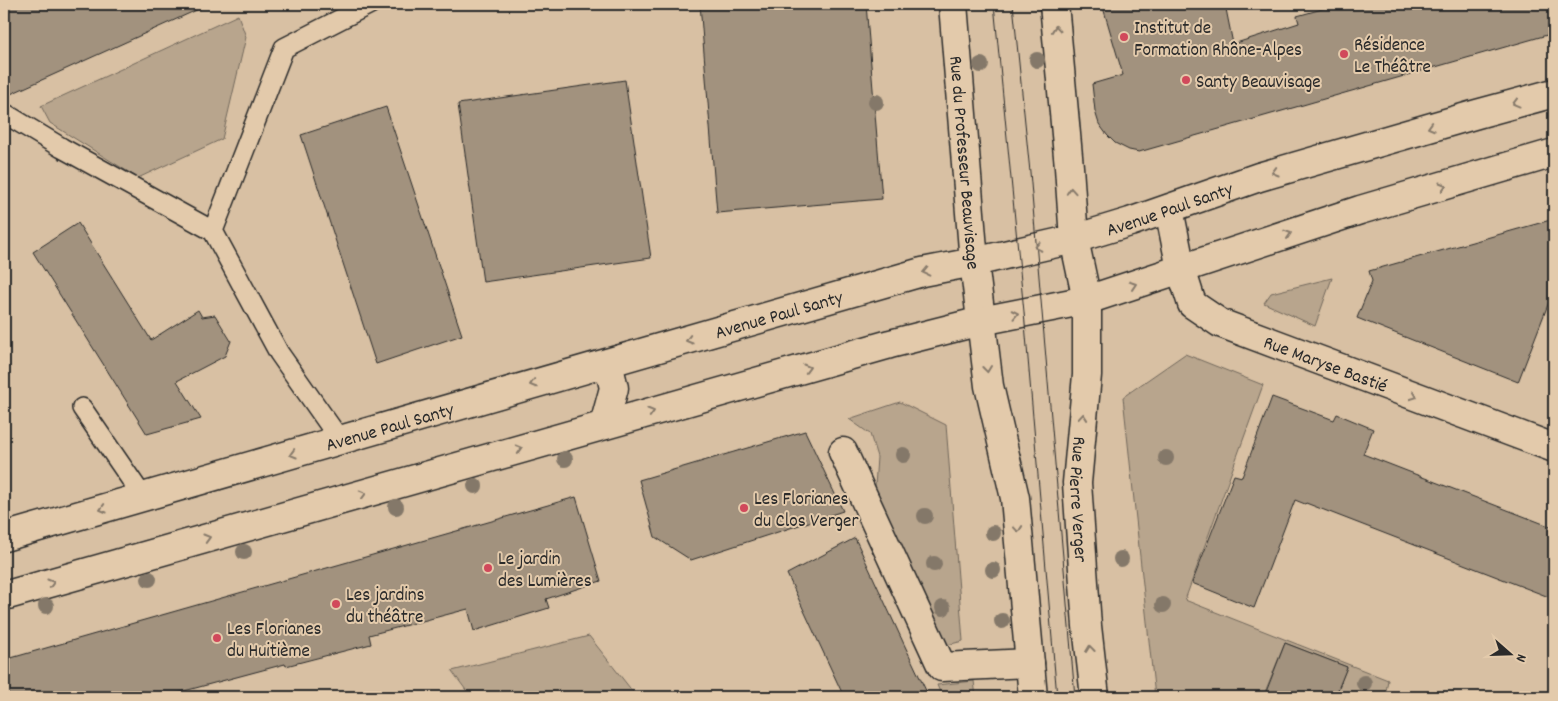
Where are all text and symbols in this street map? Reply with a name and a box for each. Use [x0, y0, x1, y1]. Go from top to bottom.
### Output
place label: Institut de Formation Rhône-Alpes [1134, 16, 1302, 65]
one-way arrow [1051, 25, 1062, 33]
marker: Institut de Formation Rhône-Alpes [1118, 31, 1130, 43]
place label: Résidence Le Théâtre [1354, 33, 1431, 82]
marker: Résidence Le Théâtre [1338, 48, 1350, 60]
street label: Rue du Professeur Beauvisage [940, 55, 985, 271]
place label: Santy Beauvisage [1196, 70, 1321, 97]
marker: Santy Beauvisage [1180, 74, 1192, 86]
one-way arrow [1512, 98, 1520, 108]
one-way arrow [1427, 122, 1435, 132]
one-way arrow [1271, 167, 1279, 177]
street label: Avenue Paul Santy [1104, 177, 1237, 245]
one-way arrow [1438, 181, 1446, 191]
one-way arrow [1065, 186, 1076, 194]
one-way arrow [1283, 230, 1291, 240]
one-way arrow [1034, 241, 1043, 252]
one-way arrow [921, 266, 930, 277]
one-way arrow [1129, 281, 1137, 291]
street label: Avenue Paul Santy [712, 285, 847, 348]
one-way arrow [1011, 309, 1020, 320]
street label: Rue Maryse Bastié [1259, 330, 1391, 401]
one-way arrow [686, 334, 694, 344]
one-way arrow [803, 363, 811, 373]
one-way arrow [981, 366, 992, 374]
one-way arrow [529, 379, 538, 389]
one-way arrow [1409, 390, 1417, 400]
street label: Avenue Paul Santy [323, 398, 458, 460]
one-way arrow [646, 407, 655, 418]
one-way arrow [1077, 413, 1088, 421]
street label: Rue Pierre Verger [1060, 435, 1093, 563]
one-way arrow [515, 444, 524, 455]
one-way arrow [289, 448, 297, 458]
place label: Les Florianes du Clos Verger [754, 487, 858, 536]
one-way arrow [359, 489, 367, 499]
marker: Les Florianes du Clos Verger [738, 502, 750, 514]
one-way arrow [99, 503, 108, 513]
one-way arrow [1012, 525, 1023, 533]
one-way arrow [202, 534, 210, 544]
place label: Le jardin des Lumières [498, 547, 592, 596]
marker: Le jardin des Lumières [482, 562, 494, 574]
one-way arrow [46, 578, 55, 589]
place label: Les jardins du théâtre [346, 583, 425, 632]
marker: Les jardins du théâtre [330, 598, 342, 610]
place label: Les Florianes du Huitième [227, 617, 322, 666]
north arrow [1486, 628, 1536, 678]
marker: Les Florianes du Huitième [211, 632, 223, 644]
one-way arrow [1085, 644, 1096, 652]
text: N [1510, 651, 1531, 665]

